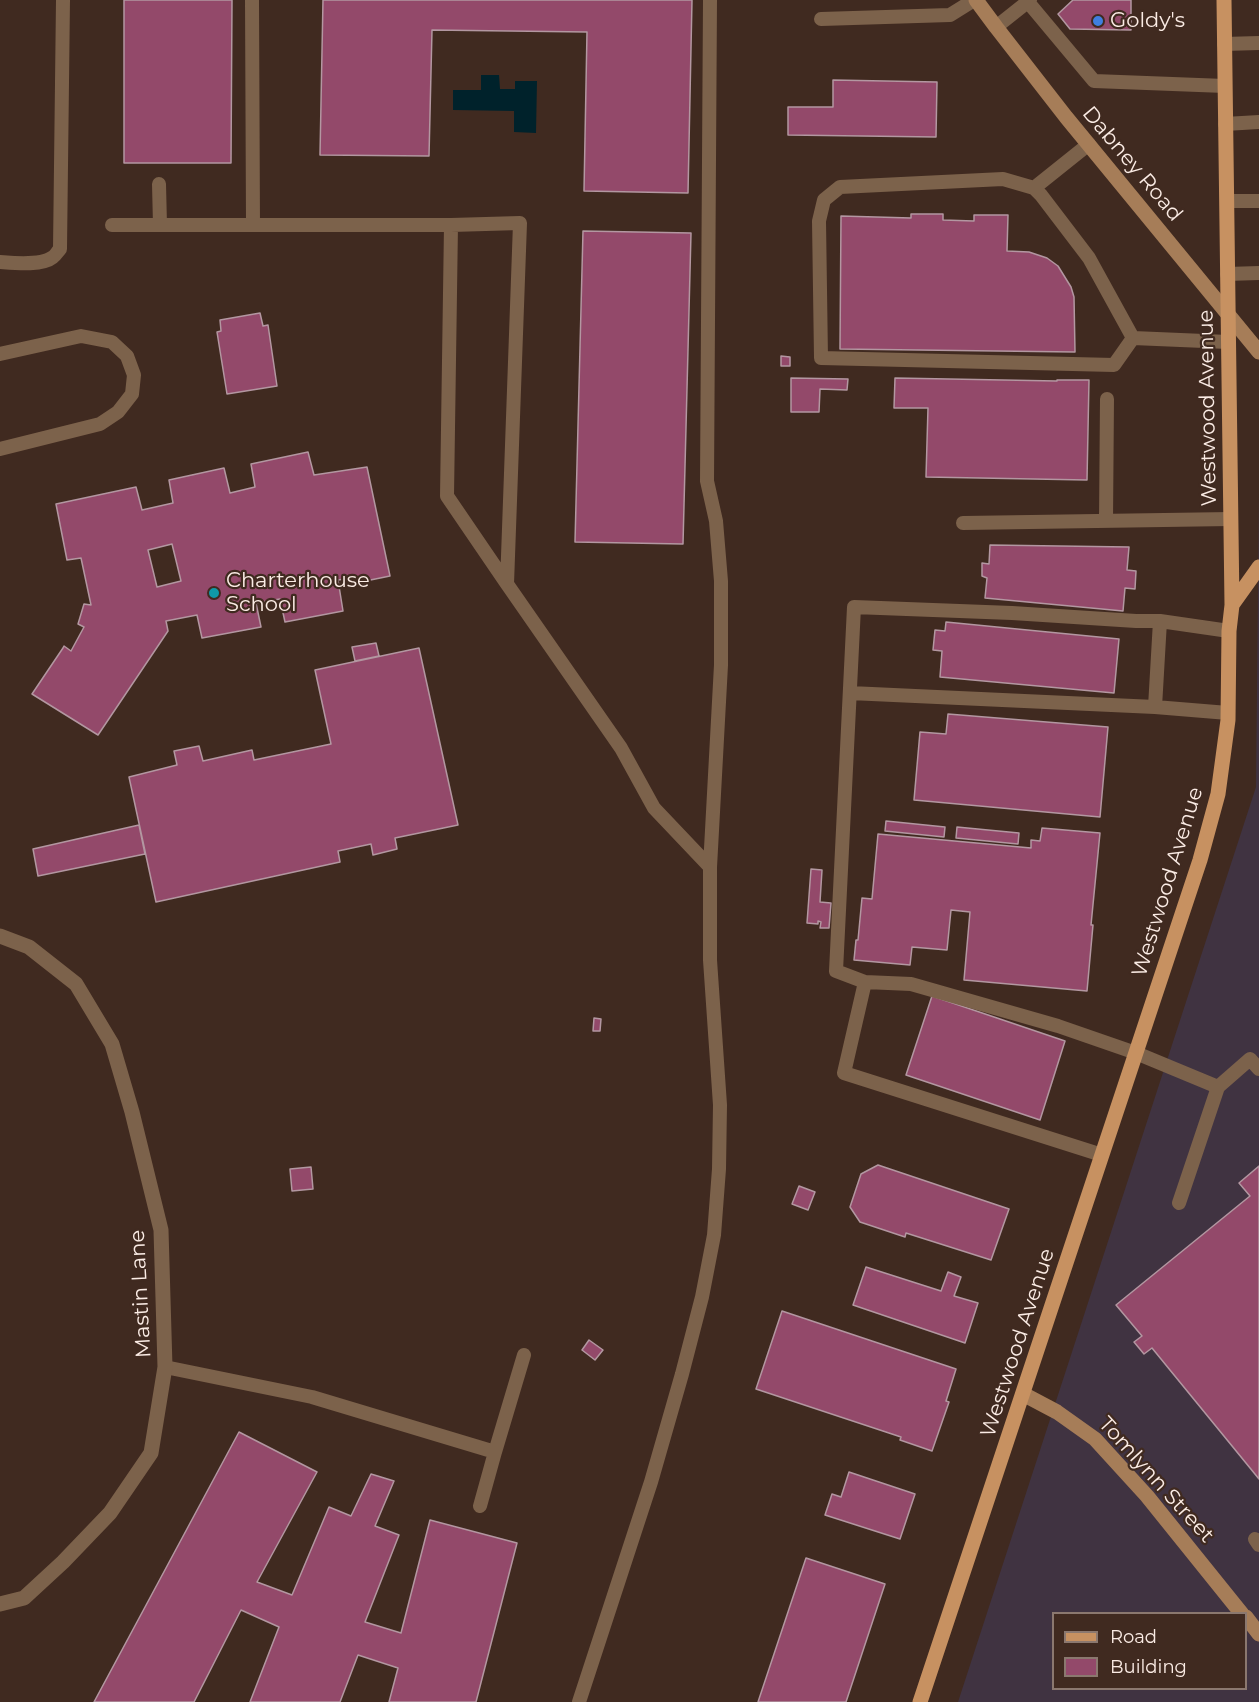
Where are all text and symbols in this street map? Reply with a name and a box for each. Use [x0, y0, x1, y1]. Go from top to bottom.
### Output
place label: Goldy's [1110, 8, 1185, 34]
marker: Goldy's [1091, 14, 1105, 28]
street label: Dabney Road [1077, 101, 1187, 227]
street label: Westwood Avenue [1194, 309, 1222, 507]
place label: Charterhouse School [226, 568, 370, 618]
marker: Charterhouse School [207, 586, 221, 600]
street label: Westwood Avenue [1127, 784, 1209, 980]
street label: Mastin Lane [125, 1229, 157, 1359]
street label: Westwood Avenue [976, 1245, 1060, 1441]
street label: Tomlynn Street [1093, 1412, 1219, 1548]
legend [1052, 1612, 1247, 1690]
text: Road [1110, 1626, 1157, 1648]
text: Building [1110, 1656, 1187, 1678]

